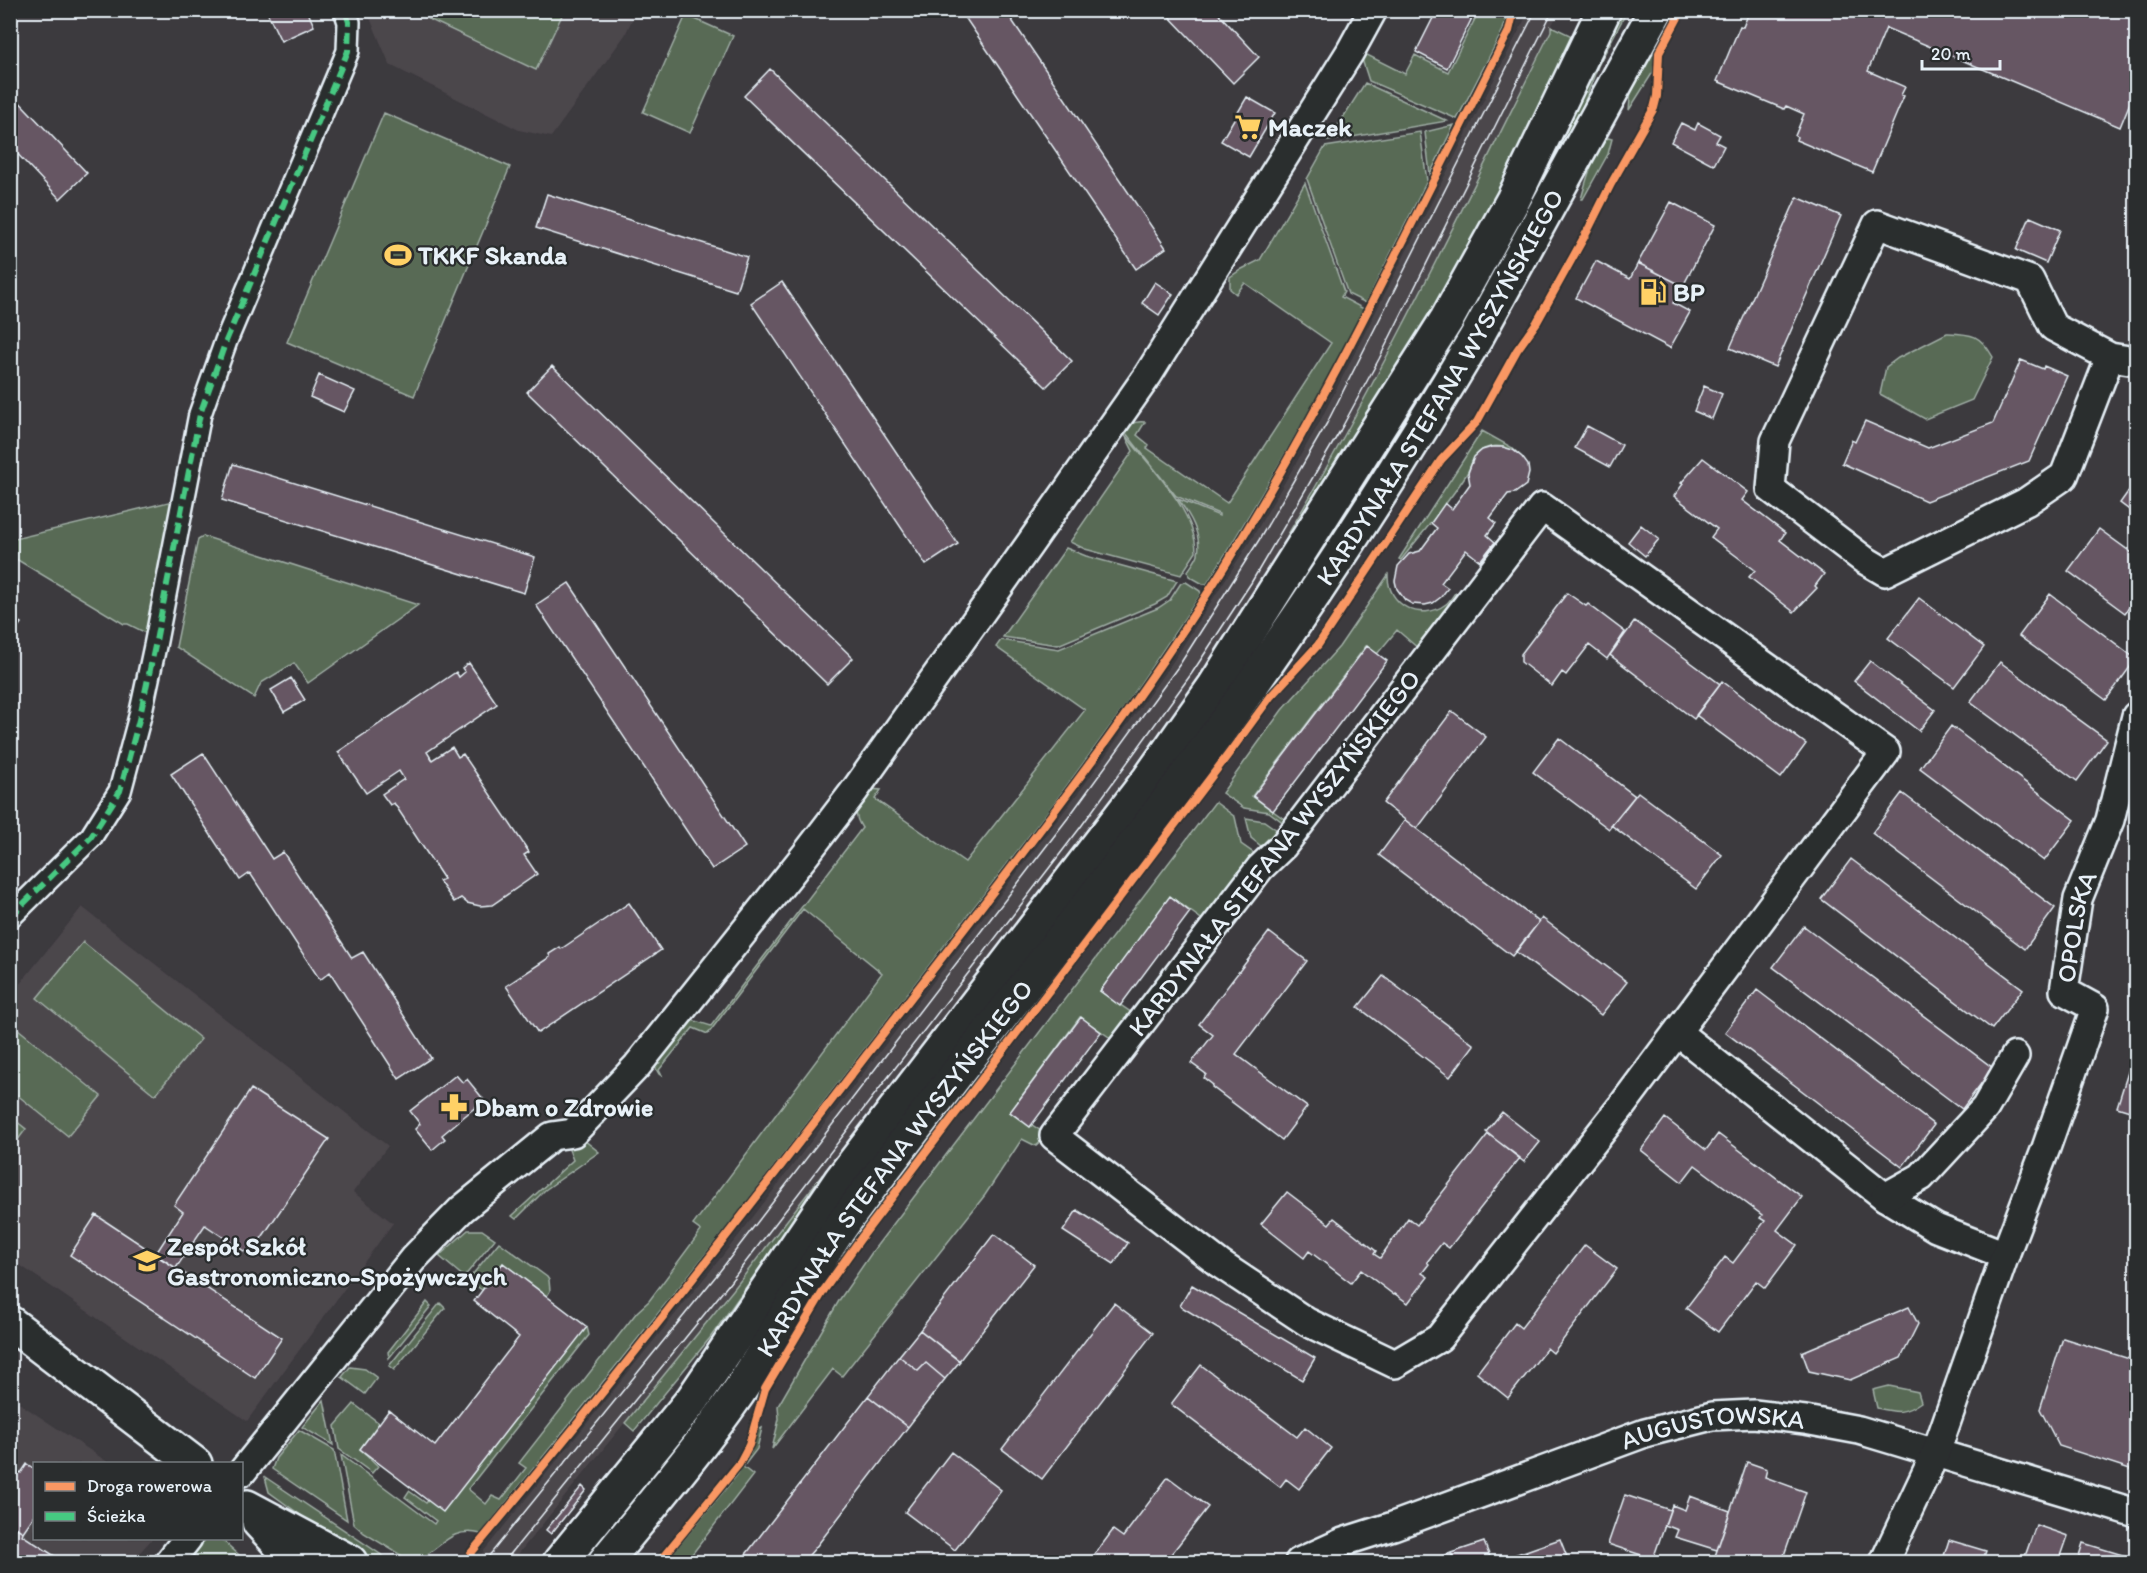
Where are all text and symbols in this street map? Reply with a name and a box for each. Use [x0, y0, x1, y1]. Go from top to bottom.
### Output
scale bar [1922, 33, 2000, 71]
text: 20 m [1931, 43, 1971, 65]
place label: Maczek [1268, 111, 1352, 143]
supermarket icon: Maczek [1233, 112, 1263, 142]
street label: KARDYNAŁA STEFANA WYSZYŃSKIEGO [1309, 184, 1570, 591]
place label: TKKF Skanda [417, 239, 567, 271]
sports icon: TKKF Skanda [383, 240, 413, 270]
place label: BP [1673, 276, 1705, 308]
fuel station icon: BP [1638, 277, 1668, 307]
street label: KARDYNAŁA STEFANA WYSZYŃSKIEGO [1121, 663, 1427, 1043]
street label: OPOLSKA [2049, 866, 2104, 985]
street label: KARDYNAŁA STEFANA WYSZYŃSKIEGO [749, 973, 1040, 1363]
place label: Dbam o Zdrowie [474, 1091, 653, 1123]
pharmacy icon: Dbam o Zdrowie [439, 1092, 469, 1122]
place label: Zespół Szkół Gastronomiczno-Spożywczych [167, 1230, 508, 1292]
school or university icon: Zespół Szkół Gastronomiczno-Spożywczych [132, 1246, 162, 1276]
street label: AUGUSTOWSKA [1616, 1398, 1807, 1457]
legend [33, 1462, 243, 1540]
text: Droga rowerowa [87, 1475, 213, 1497]
text: Ścieżka [87, 1505, 146, 1527]

